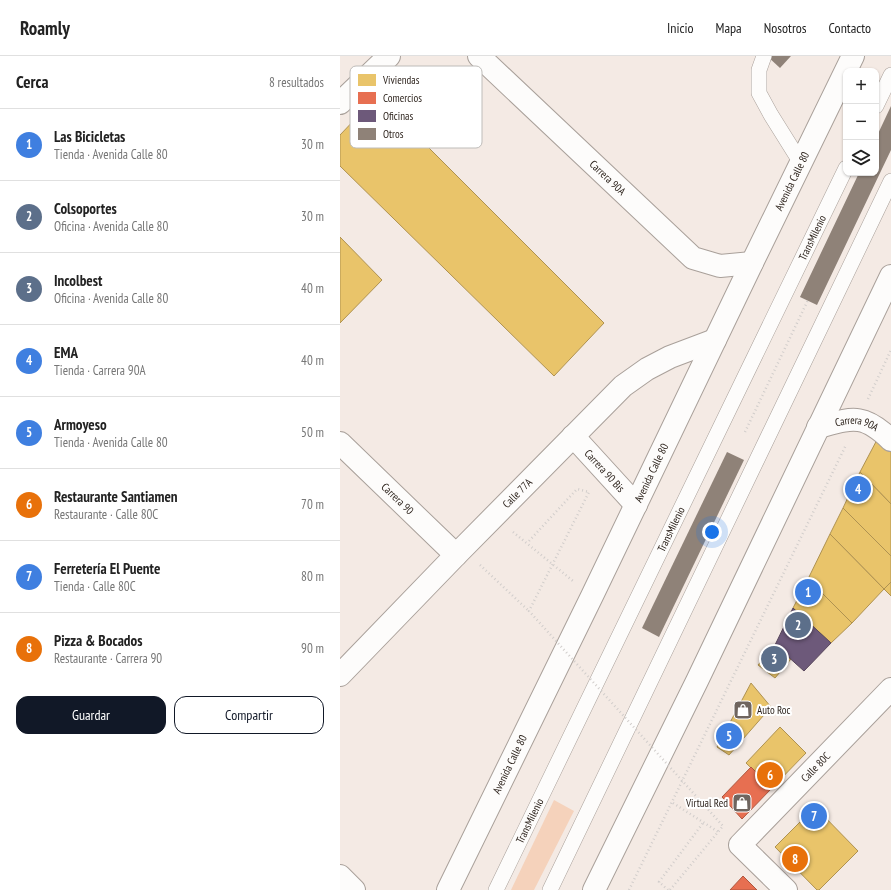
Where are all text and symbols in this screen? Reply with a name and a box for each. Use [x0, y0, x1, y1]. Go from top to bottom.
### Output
text: Roamly [20, 16, 70, 40]
text: Inicio [667, 19, 694, 37]
text: Mapa [716, 19, 742, 37]
text: Nosotros [764, 19, 807, 37]
text: Contacto [829, 19, 871, 37]
legend [350, 66, 482, 148]
map controls [843, 68, 879, 176]
button: + [843, 68, 879, 104]
text: Cerca [16, 71, 49, 93]
text: Viviendas [382, 73, 420, 87]
text: 8 resultados [269, 74, 324, 91]
text: Comercios [383, 91, 422, 105]
button: − [843, 104, 879, 140]
text: Oficinas [383, 109, 413, 123]
text: Las Bicicletas [54, 127, 125, 146]
text: Otros [383, 127, 404, 141]
text: 1 [26, 136, 32, 153]
text: 30 m [301, 136, 324, 153]
button: layers [843, 140, 879, 176]
text: Tienda · Avenida Calle 80 [54, 146, 168, 163]
street label: Avenida Calle 80 [772, 149, 812, 213]
street label: Carrera 90A [587, 157, 629, 198]
text: Colsoportes [54, 199, 117, 218]
text: 2 [26, 208, 32, 225]
text: 30 m [301, 208, 324, 225]
street label: TransMilenio [795, 213, 829, 262]
text: Oficina · Avenida Calle 80 [54, 218, 168, 235]
text: Incolbest [54, 271, 102, 290]
text: 3 [26, 280, 32, 297]
text: 40 m [301, 280, 324, 297]
text: Oficina · Avenida Calle 80 [54, 290, 168, 307]
text: EMA [54, 343, 78, 362]
text: 4 [26, 352, 32, 369]
text: 40 m [301, 352, 324, 369]
text: Tienda · Carrera 90A [54, 362, 146, 379]
street label: Carrera 90A [834, 413, 882, 435]
text: Armoyeso [54, 415, 107, 434]
text: 5 [26, 424, 32, 441]
text: 50 m [301, 424, 324, 441]
text: Tienda · Avenida Calle 80 [54, 434, 168, 451]
street label: Avenida Calle 80 [631, 441, 671, 505]
street label: Carrera 90 Bis [582, 446, 628, 495]
pin: 4 [845, 474, 871, 504]
street label: Calle 77A [499, 475, 536, 511]
street label: Carrera 90 [378, 480, 417, 517]
text: Restaurante Santiamen [54, 487, 178, 506]
text: 6 [26, 496, 32, 513]
text: 70 m [301, 496, 324, 513]
street label: TransMilenio [654, 504, 688, 554]
text: Restaurante · Calle 80C [54, 506, 158, 523]
your location [702, 522, 722, 542]
text: Ferretería El Puente [54, 559, 160, 578]
text: 7 [26, 568, 32, 585]
text: 80 m [301, 568, 324, 585]
pin: 1 [795, 577, 821, 607]
text: Tienda · Calle 80C [54, 578, 136, 595]
pin: 2 [785, 610, 811, 640]
text: Pizza & Bocados [54, 631, 142, 650]
text: 8 [26, 640, 32, 657]
text: 90 m [301, 640, 324, 657]
pin: 3 [761, 644, 787, 674]
text: Restaurante · Carrera 90 [54, 650, 162, 667]
button: Guardar [16, 696, 166, 734]
button: Compartir [174, 696, 324, 734]
shop icon: Auto Roc [732, 699, 754, 721]
place label: Auto Roc [757, 703, 791, 717]
pin: 5 [716, 721, 742, 751]
street label: Avenida Calle 80 [489, 733, 530, 796]
street label: Calle 80C [798, 749, 833, 785]
pin: 6 [757, 760, 783, 790]
shop icon: Virtual Red [731, 792, 753, 814]
street label: TransMilenio [513, 796, 547, 846]
place label: Virtual Red [685, 796, 728, 810]
pin: 7 [801, 801, 827, 831]
pin: 8 [782, 844, 808, 874]

